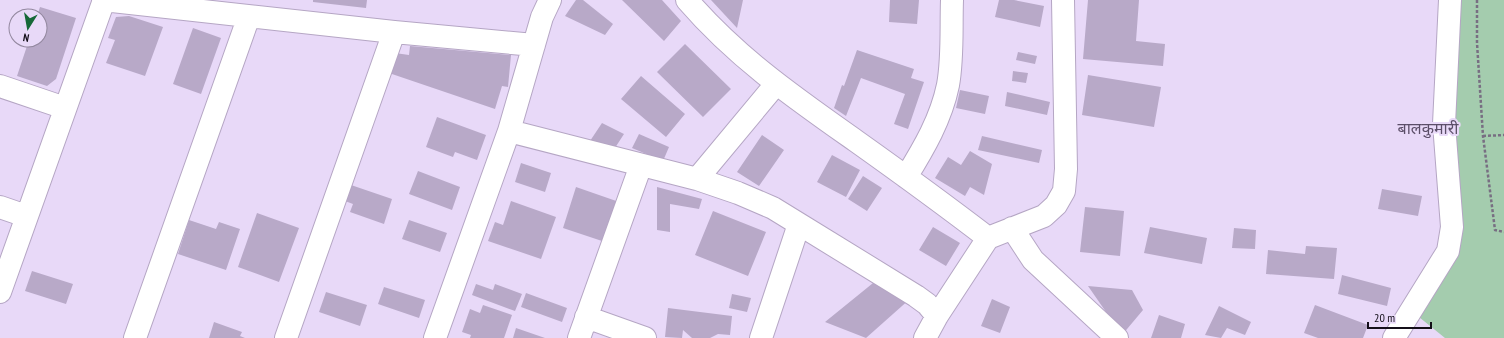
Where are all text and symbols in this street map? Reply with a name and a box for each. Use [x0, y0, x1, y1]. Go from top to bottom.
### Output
north arrow [8, 8, 48, 48]
text: N [22, 30, 30, 45]
district label: बालकुमारी [1398, 118, 1459, 139]
scale bar [1368, 304, 1431, 330]
text: 20 m [1374, 310, 1395, 325]

